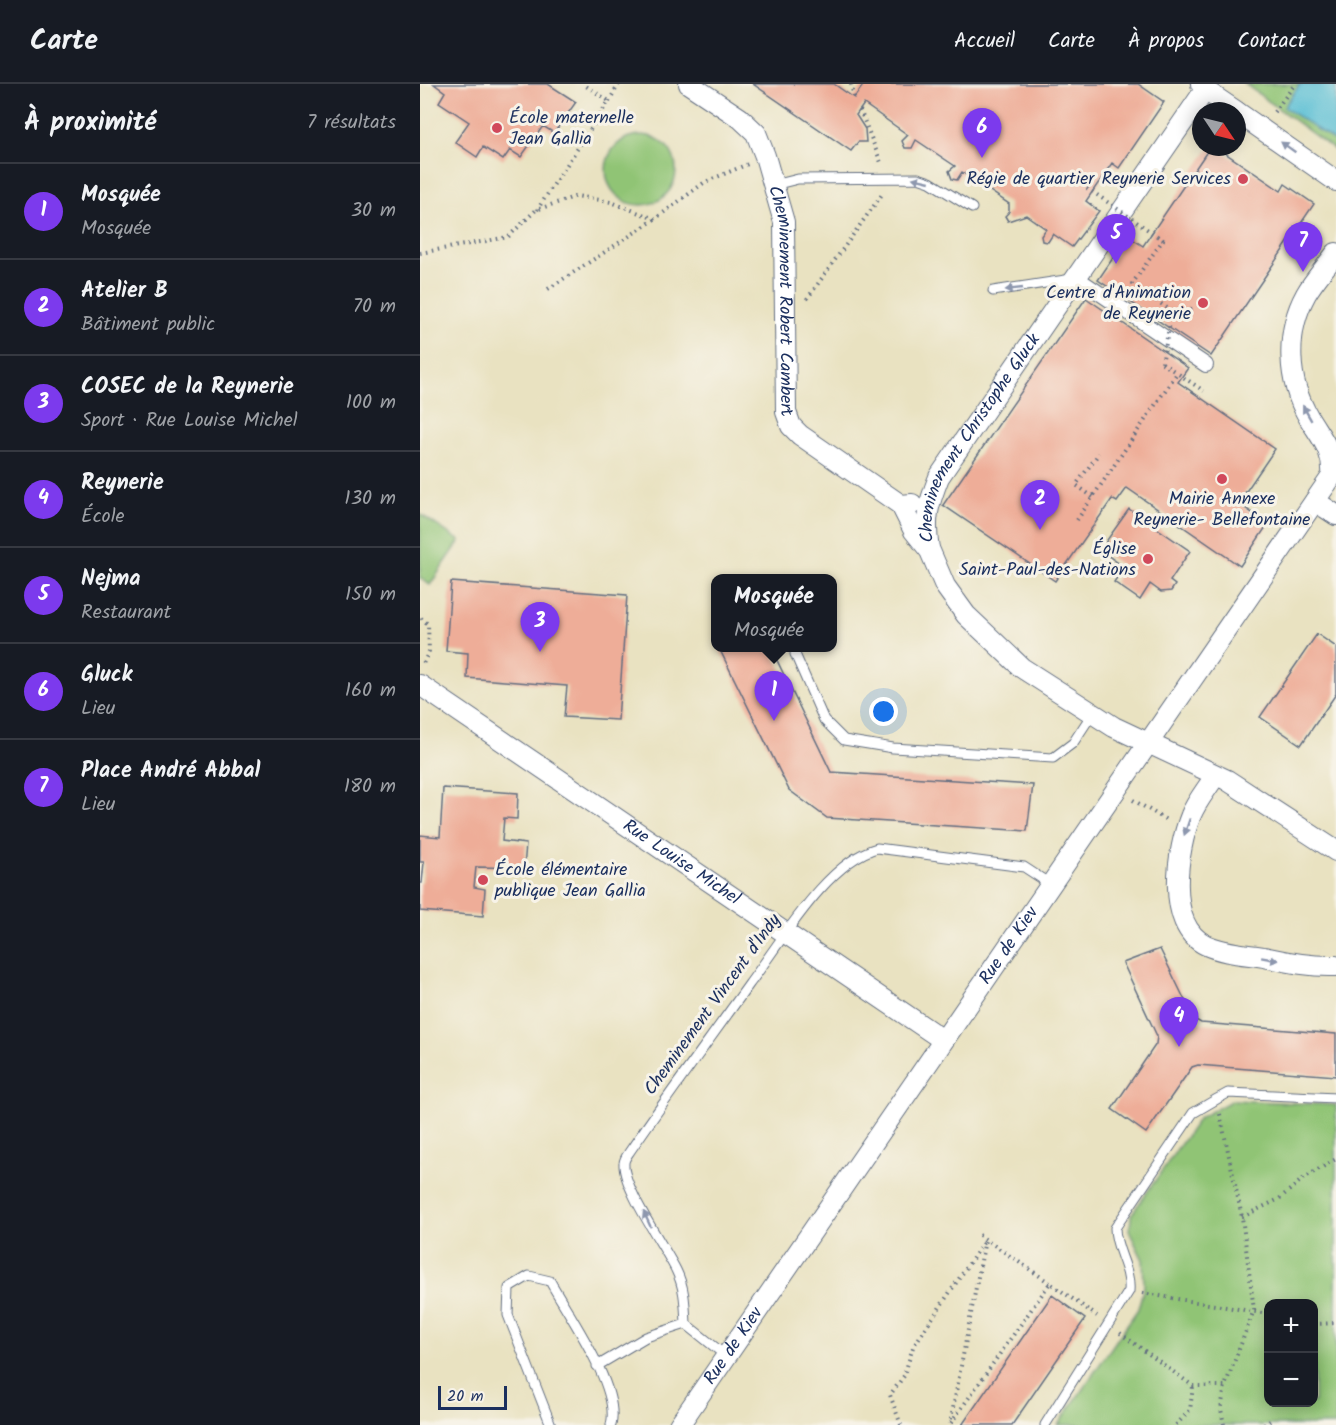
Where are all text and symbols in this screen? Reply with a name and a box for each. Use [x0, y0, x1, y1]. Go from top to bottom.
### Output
text: Carte [30, 19, 98, 64]
text: Accueil [954, 25, 1015, 58]
text: Carte [1048, 25, 1095, 58]
text: À propos [1128, 25, 1204, 58]
text: Contact [1237, 25, 1306, 58]
text: À proximité [24, 102, 156, 144]
north arrow [1192, 102, 1246, 156]
place label: École maternelle Jean Gallia [509, 104, 634, 154]
text: 7 résultats [307, 107, 396, 139]
pin: 6 [962, 109, 1002, 158]
marker: École maternelle Jean Gallia [490, 121, 504, 135]
one-way arrow [1281, 141, 1297, 153]
place label: Régie de quartier Reynerie Services [966, 165, 1231, 194]
marker: Régie de quartier Reynerie Services [1236, 172, 1250, 186]
one-way arrow [911, 175, 930, 184]
text: Mosquée [81, 178, 161, 213]
street label: Cheminement Robert Cambert [760, 182, 801, 422]
text: 1 [40, 195, 47, 227]
text: 30 m [351, 195, 396, 227]
text: Mosquée [81, 213, 151, 245]
pin: 5 [1096, 214, 1136, 264]
pin: 7 [1284, 222, 1322, 272]
text: Atelier B [81, 274, 168, 309]
place label: Centre d'Animation de Reynerie [1046, 279, 1191, 329]
one-way arrow [1005, 284, 1024, 294]
text: 2 [38, 291, 49, 323]
text: 70 m [353, 291, 396, 323]
marker: Centre d'Animation de Reynerie [1196, 296, 1210, 310]
text: Bâtiment public [81, 309, 215, 341]
street label: Cheminement Christophe Gluck [912, 327, 1048, 544]
text: COSEC de la Reynerie [81, 370, 294, 405]
text: 3 [38, 387, 49, 419]
text: 100 m [346, 387, 396, 419]
text: Sport · Rue Louise Michel [81, 405, 298, 437]
one-way arrow [1301, 405, 1312, 421]
text: Reynerie [81, 466, 164, 501]
marker: Mairie Annexe Reynerie- Bellefontaine [1215, 472, 1229, 486]
pin: 2 [1020, 480, 1060, 530]
text: 4 [38, 483, 49, 515]
text: 130 m [344, 483, 396, 515]
place label: Mairie Annexe Reynerie- Bellefontaine [1134, 485, 1310, 535]
text: École [81, 501, 125, 533]
place label: Église Saint-Paul-des-Nations [959, 535, 1136, 585]
marker: Église Saint-Paul-des-Nations [1141, 552, 1155, 566]
text: Nejma [81, 562, 141, 597]
popup [711, 574, 837, 652]
text: 5 [38, 579, 49, 611]
text: 150 m [345, 579, 396, 611]
text: Mosquée [734, 580, 814, 615]
text: Restaurant [81, 597, 171, 629]
pin: 3 [520, 602, 560, 652]
text: Mosquée [734, 615, 804, 647]
text: Gluck [81, 658, 132, 693]
pin: 1 [754, 672, 794, 721]
text: 6 [38, 675, 49, 707]
text: 160 m [345, 675, 396, 707]
text: Lieu [81, 693, 115, 725]
your location [869, 697, 898, 726]
text: Place André Abbal [81, 754, 260, 789]
text: 7 [39, 771, 48, 803]
text: 180 m [344, 771, 396, 803]
text: Lieu [81, 789, 115, 821]
street label: Rue Louise Michel [617, 812, 747, 913]
one-way arrow [1181, 818, 1191, 836]
place label: École élémentaire publique Jean Gallia [494, 856, 646, 906]
marker: École élémentaire publique Jean Gallia [476, 873, 490, 887]
street label: Rue de Kiev [972, 900, 1046, 991]
street label: Cheminement Vincent d'Indy [637, 908, 789, 1102]
one-way arrow [1261, 954, 1280, 963]
pin: 4 [1160, 998, 1198, 1047]
one-way arrow [642, 1210, 651, 1227]
map controls [1264, 1299, 1318, 1407]
button: + [1264, 1299, 1318, 1353]
street label: Rue de Kiev [696, 1301, 771, 1391]
button: − [1264, 1353, 1318, 1407]
scale bar [438, 1383, 507, 1410]
text: 20 m [447, 1384, 483, 1409]

